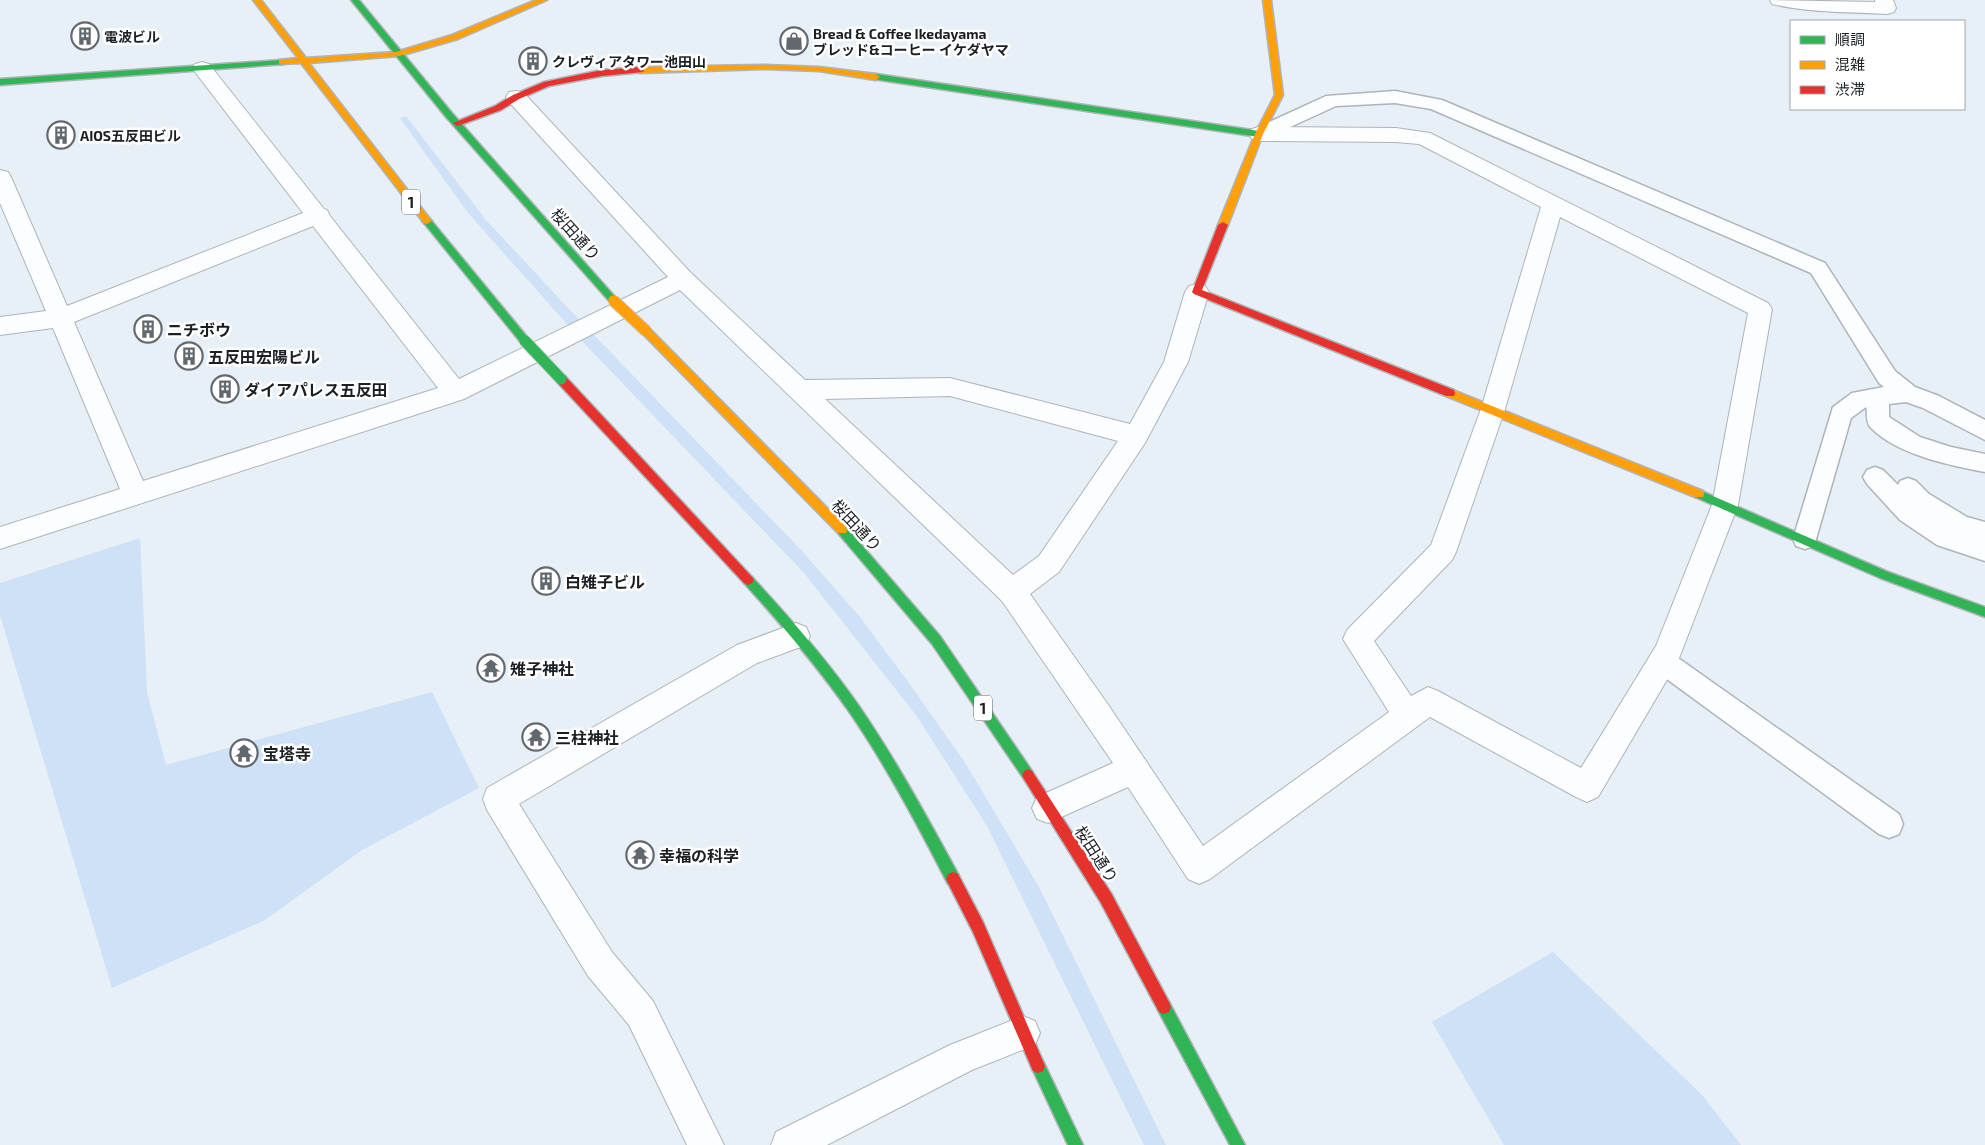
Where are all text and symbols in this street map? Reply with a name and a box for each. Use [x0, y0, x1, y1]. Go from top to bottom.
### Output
legend [1790, 20, 1965, 110]
building icon: 電波ビル [70, 21, 100, 51]
place label: Bread & Coffee Ikedayama ブレッド&コーヒー イケダヤマ [813, 25, 1009, 58]
shop icon: Bread & Coffee Ikedayama ブレッド&コーヒー イケダヤマ [779, 26, 809, 56]
place label: 電波ビル [104, 28, 160, 45]
text: 順調 [1835, 30, 1865, 48]
building icon: クレヴィアタワー池田山 [518, 46, 548, 76]
place label: クレヴィアタワー池田山 [552, 53, 706, 70]
text: 混雑 [1835, 55, 1865, 73]
text: 渋滞 [1835, 80, 1865, 98]
building icon: AIOS五反田ビル [46, 120, 76, 150]
place label: AIOS五反田ビル [80, 127, 181, 144]
road number: 1 [402, 190, 420, 214]
street label: 桜田通り [548, 204, 604, 264]
building icon: ニチボウ [133, 314, 163, 344]
place label: ニチボウ [167, 320, 231, 339]
building icon: 五反田宏陽ビル [174, 341, 204, 371]
place label: 五反田宏陽ビル [208, 347, 320, 366]
building icon: ダイアパレス五反田 [210, 374, 240, 404]
place label: ダイアパレス五反田 [244, 380, 388, 399]
street label: 桜田通り [828, 495, 886, 555]
building icon: 白雉子ビル [531, 566, 561, 596]
place label: 白雉子ビル [565, 572, 645, 591]
temple icon: 雉子神社 [476, 653, 506, 683]
place label: 雉子神社 [510, 659, 574, 678]
road number: 1 [974, 696, 992, 720]
temple icon: 三柱神社 [521, 722, 551, 752]
place label: 三柱神社 [555, 728, 619, 747]
temple icon: 宝塔寺 [229, 738, 259, 768]
place label: 宝塔寺 [263, 744, 311, 763]
street label: 桜田通り [1072, 822, 1122, 886]
temple icon: 幸福の科学 [625, 840, 655, 870]
place label: 幸福の科学 [659, 846, 739, 865]

